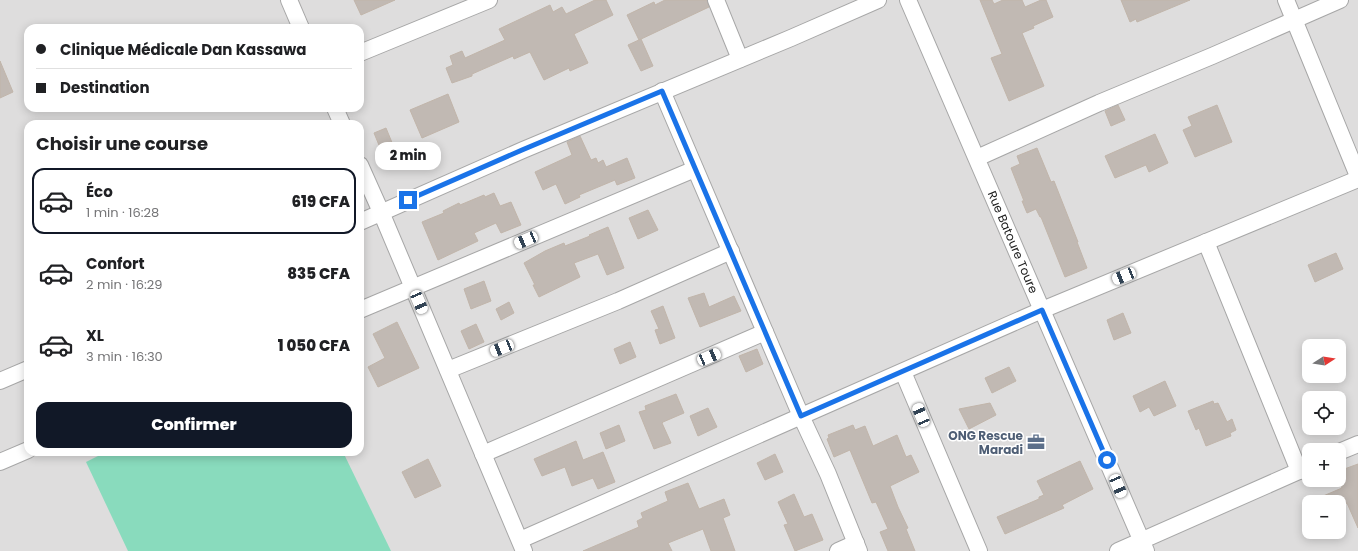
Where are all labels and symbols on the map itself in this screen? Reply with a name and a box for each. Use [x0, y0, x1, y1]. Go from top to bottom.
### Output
callout: 2 min [375, 142, 441, 170]
street label: Rue Batoure Toure [984, 188, 1042, 296]
route end [399, 191, 417, 209]
car [513, 230, 539, 250]
car [1111, 266, 1137, 286]
car [409, 289, 429, 315]
car [489, 338, 515, 358]
north arrow [1302, 339, 1346, 383]
car [696, 347, 722, 367]
car [911, 402, 931, 428]
place label: ONG Rescue Maradi [948, 427, 1024, 458]
office icon: ONG Rescue Maradi [1026, 432, 1046, 452]
route start [1098, 451, 1116, 469]
car [1108, 473, 1128, 499]

